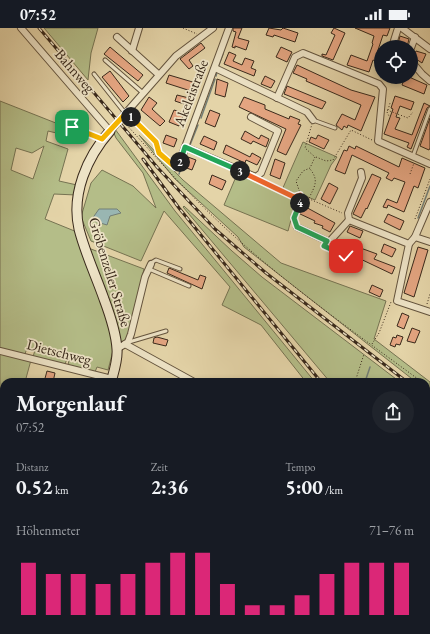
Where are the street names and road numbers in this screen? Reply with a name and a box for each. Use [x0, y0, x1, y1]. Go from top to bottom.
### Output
street label: Bahnweg [51, 45, 100, 97]
street label: Akeleistraße [169, 56, 212, 130]
street label: Gröbenzeller Straße [85, 215, 136, 329]
street label: Dietschweg [25, 334, 94, 369]

